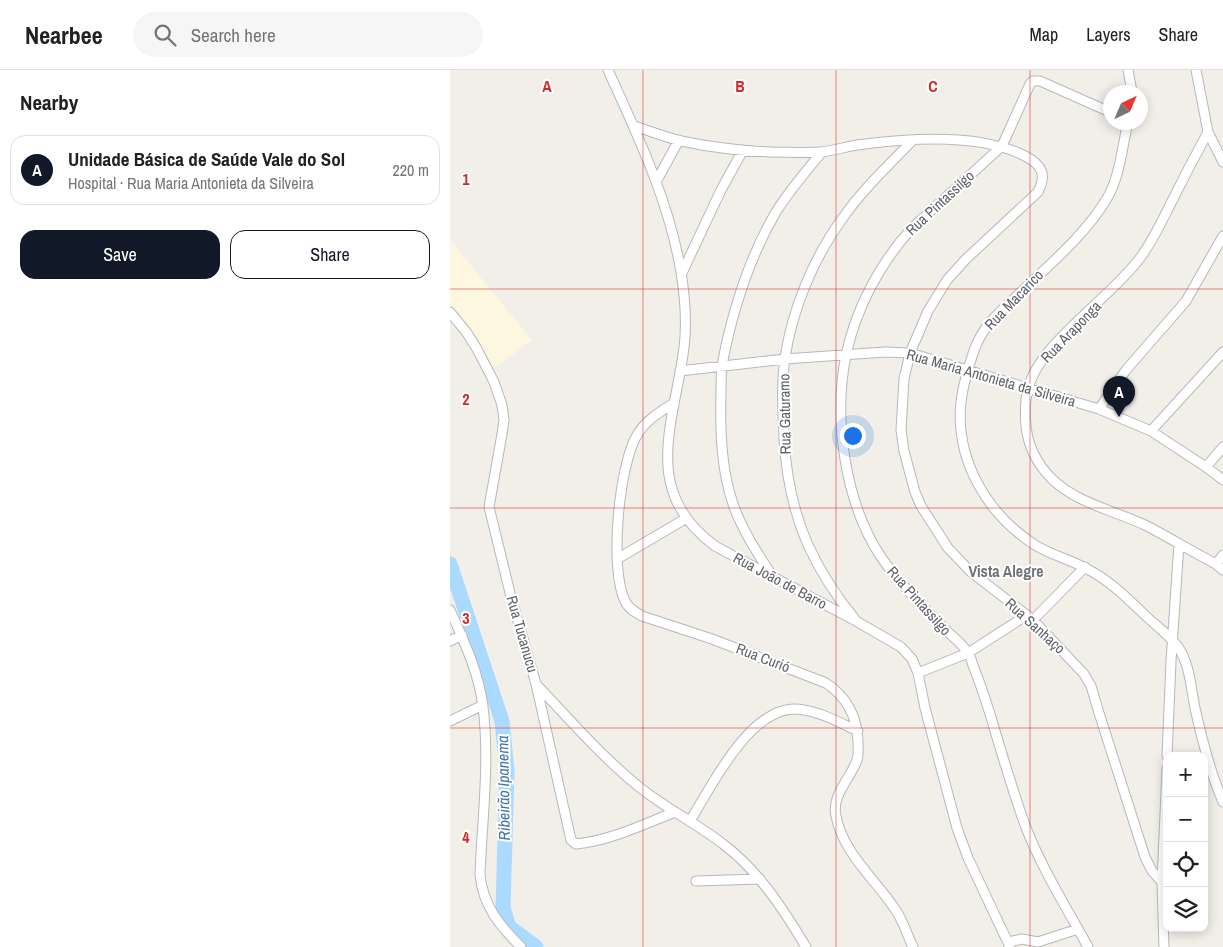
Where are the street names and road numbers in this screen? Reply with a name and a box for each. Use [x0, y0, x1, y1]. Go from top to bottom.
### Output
street label: Rua Pintassilgo [901, 165, 979, 240]
street label: Rua Macarico [979, 265, 1048, 334]
street label: Rua Araponga [1036, 296, 1106, 367]
street label: Rua Maria Antonieta da Silveira [904, 343, 1078, 412]
street label: Rua Gaturamo [773, 373, 796, 455]
street label: Rua João de Barro [730, 547, 831, 614]
street label: Rua Pintassilgo [883, 561, 956, 640]
street label: Rua Tucanucu [502, 593, 543, 675]
street label: Rua Sanhaço [1001, 593, 1070, 658]
street label: Rua Curió [733, 638, 793, 677]

